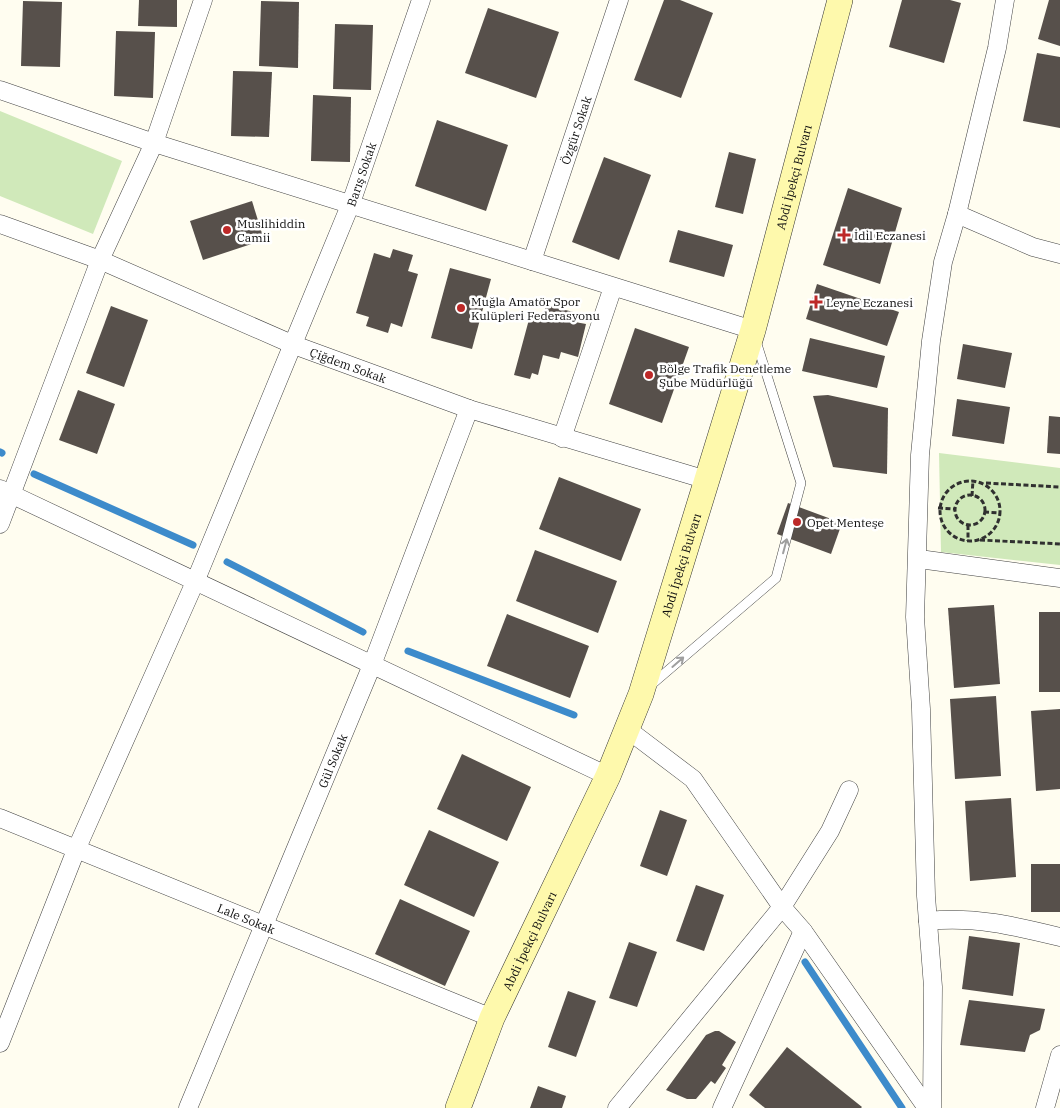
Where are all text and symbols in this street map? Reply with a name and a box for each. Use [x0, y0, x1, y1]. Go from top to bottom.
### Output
street label: Özgür Sokak [557, 94, 594, 166]
street label: Abdi İpekçi Bulvarı [772, 123, 814, 231]
street label: Barış Sokak [343, 140, 379, 208]
place label: Muslihiddin Camii [237, 216, 306, 245]
marker: Muslihiddin Camii [221, 224, 233, 236]
place label: İdil Eczanesi [854, 228, 926, 243]
marker: İdil Eczanesi [838, 229, 850, 241]
place label: Muğla Amatör Spor Kulüpleri Federasyonu [471, 294, 601, 323]
place label: Leyne Eczanesi [826, 295, 913, 310]
marker: Leyne Eczanesi [810, 296, 822, 308]
marker: Muğla Amatör Spor Kulüpleri Federasyonu [455, 302, 467, 314]
street label: Çiğdem Sokak [308, 344, 389, 386]
place label: Bölge Trafik Denetleme Şube Müdürlüğü [659, 361, 791, 390]
marker: Bölge Trafik Denetleme Şube Müdürlüğü [643, 369, 655, 381]
street label: Abdi İpekçi Bulvarı [658, 511, 704, 619]
place label: Opet Menteşe [807, 515, 884, 530]
marker: Opet Menteşe [791, 516, 803, 528]
one-way arrow [780, 538, 790, 554]
one-way arrow [672, 656, 685, 668]
street label: Gül Sokak [314, 732, 350, 790]
street label: Abdi İpekçi Bulvarı [499, 889, 559, 993]
street label: Lale Sokak [215, 900, 277, 937]

